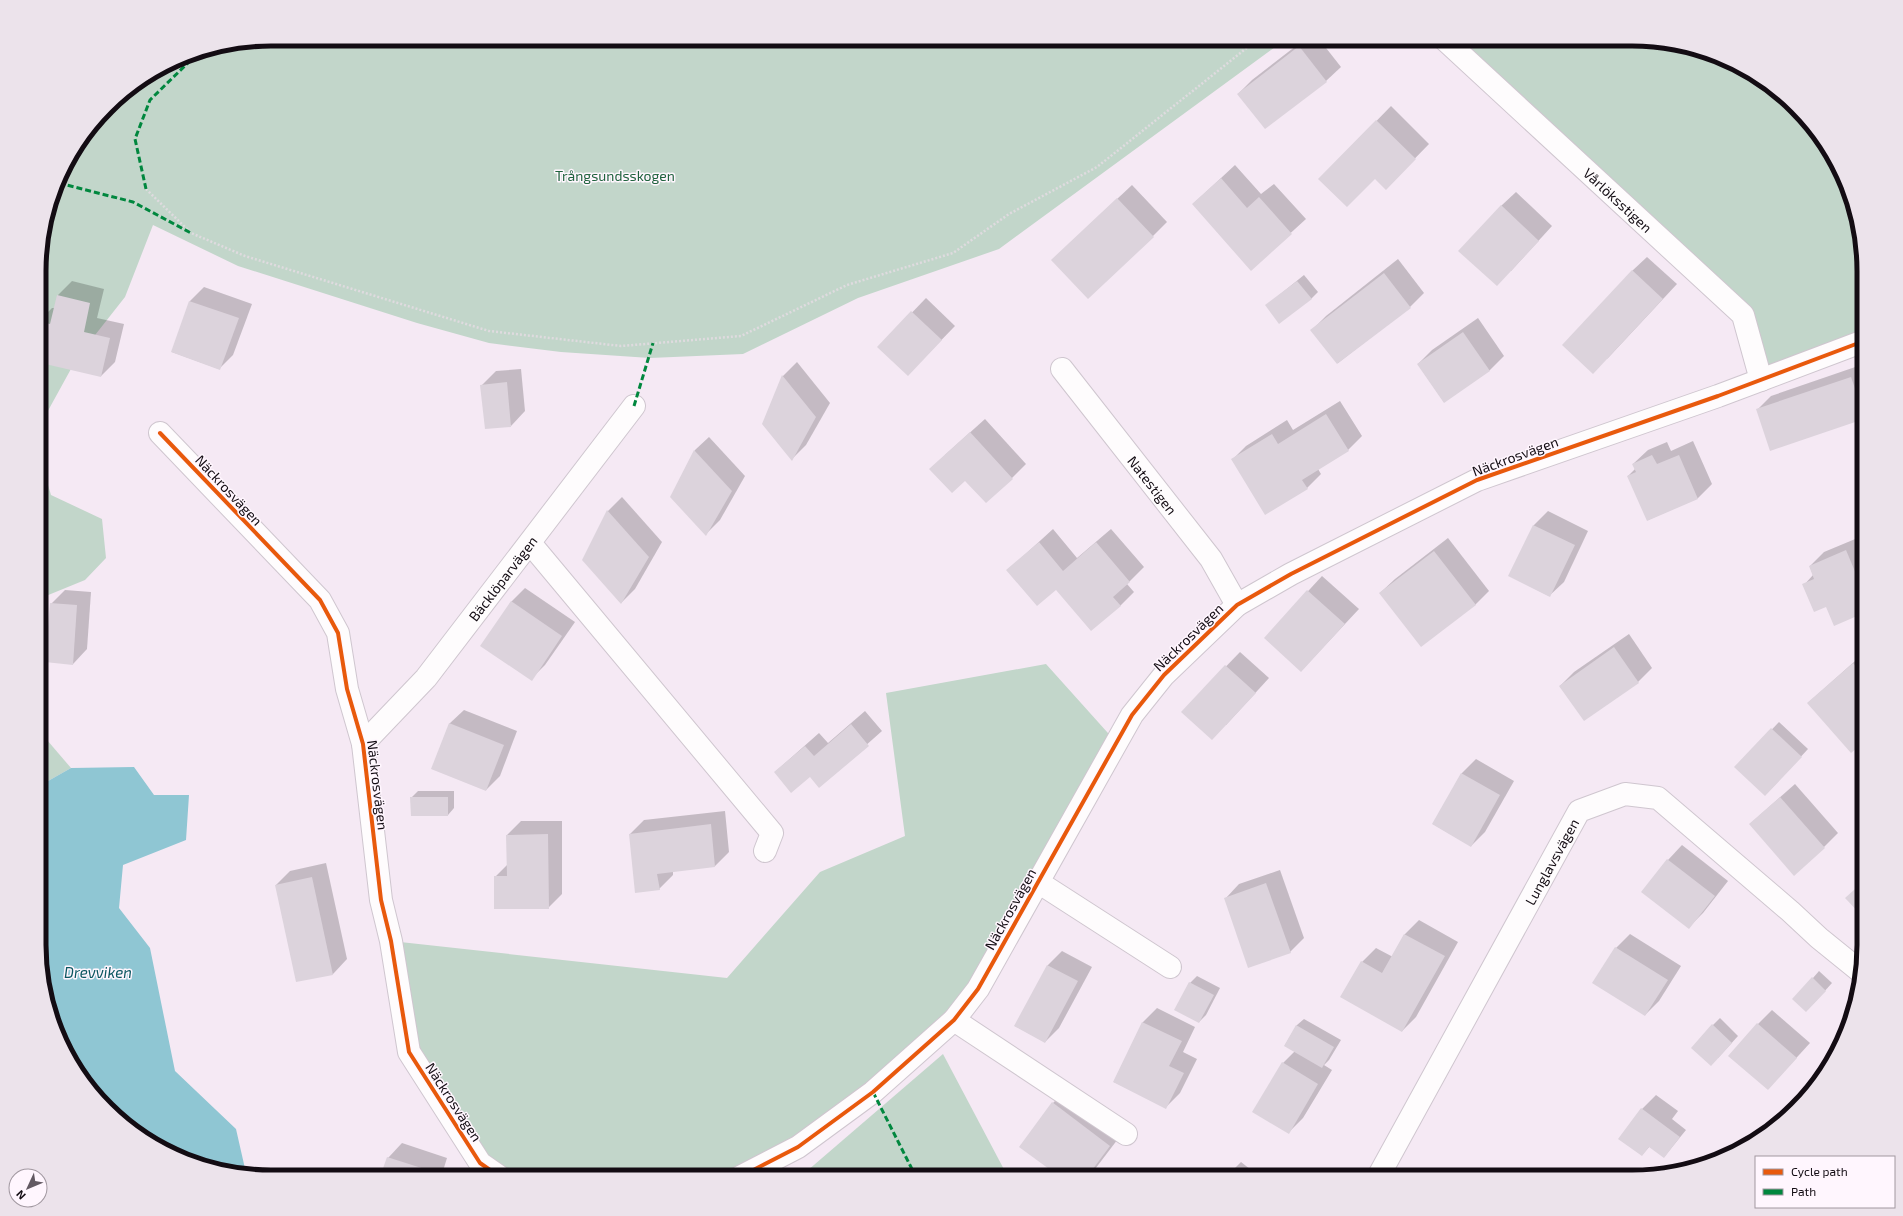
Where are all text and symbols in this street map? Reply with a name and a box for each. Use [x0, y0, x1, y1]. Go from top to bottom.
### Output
street label: Vårlöksstigen [1580, 164, 1656, 236]
park label: Trångsundsskogen [555, 167, 675, 184]
street label: Näckrosvägen [1470, 433, 1560, 479]
street label: Näckrosvägen [192, 451, 266, 529]
street label: Natestigen [1124, 452, 1181, 517]
street label: Bäcklöparvägen [465, 532, 540, 624]
street label: Näckrosvägen [1150, 599, 1226, 675]
street label: Näckrosvägen [364, 739, 392, 831]
street label: Lunglavsvägen [1521, 815, 1582, 908]
street label: Näckrosvägen [981, 865, 1039, 953]
water label: Drevviken [64, 963, 132, 981]
street label: Näckrosvägen [422, 1059, 486, 1145]
legend [1755, 1156, 1895, 1208]
text: Cycle path [1791, 1164, 1848, 1178]
north arrow [8, 1168, 48, 1208]
text: Path [1791, 1184, 1816, 1198]
text: N [13, 1188, 28, 1203]

